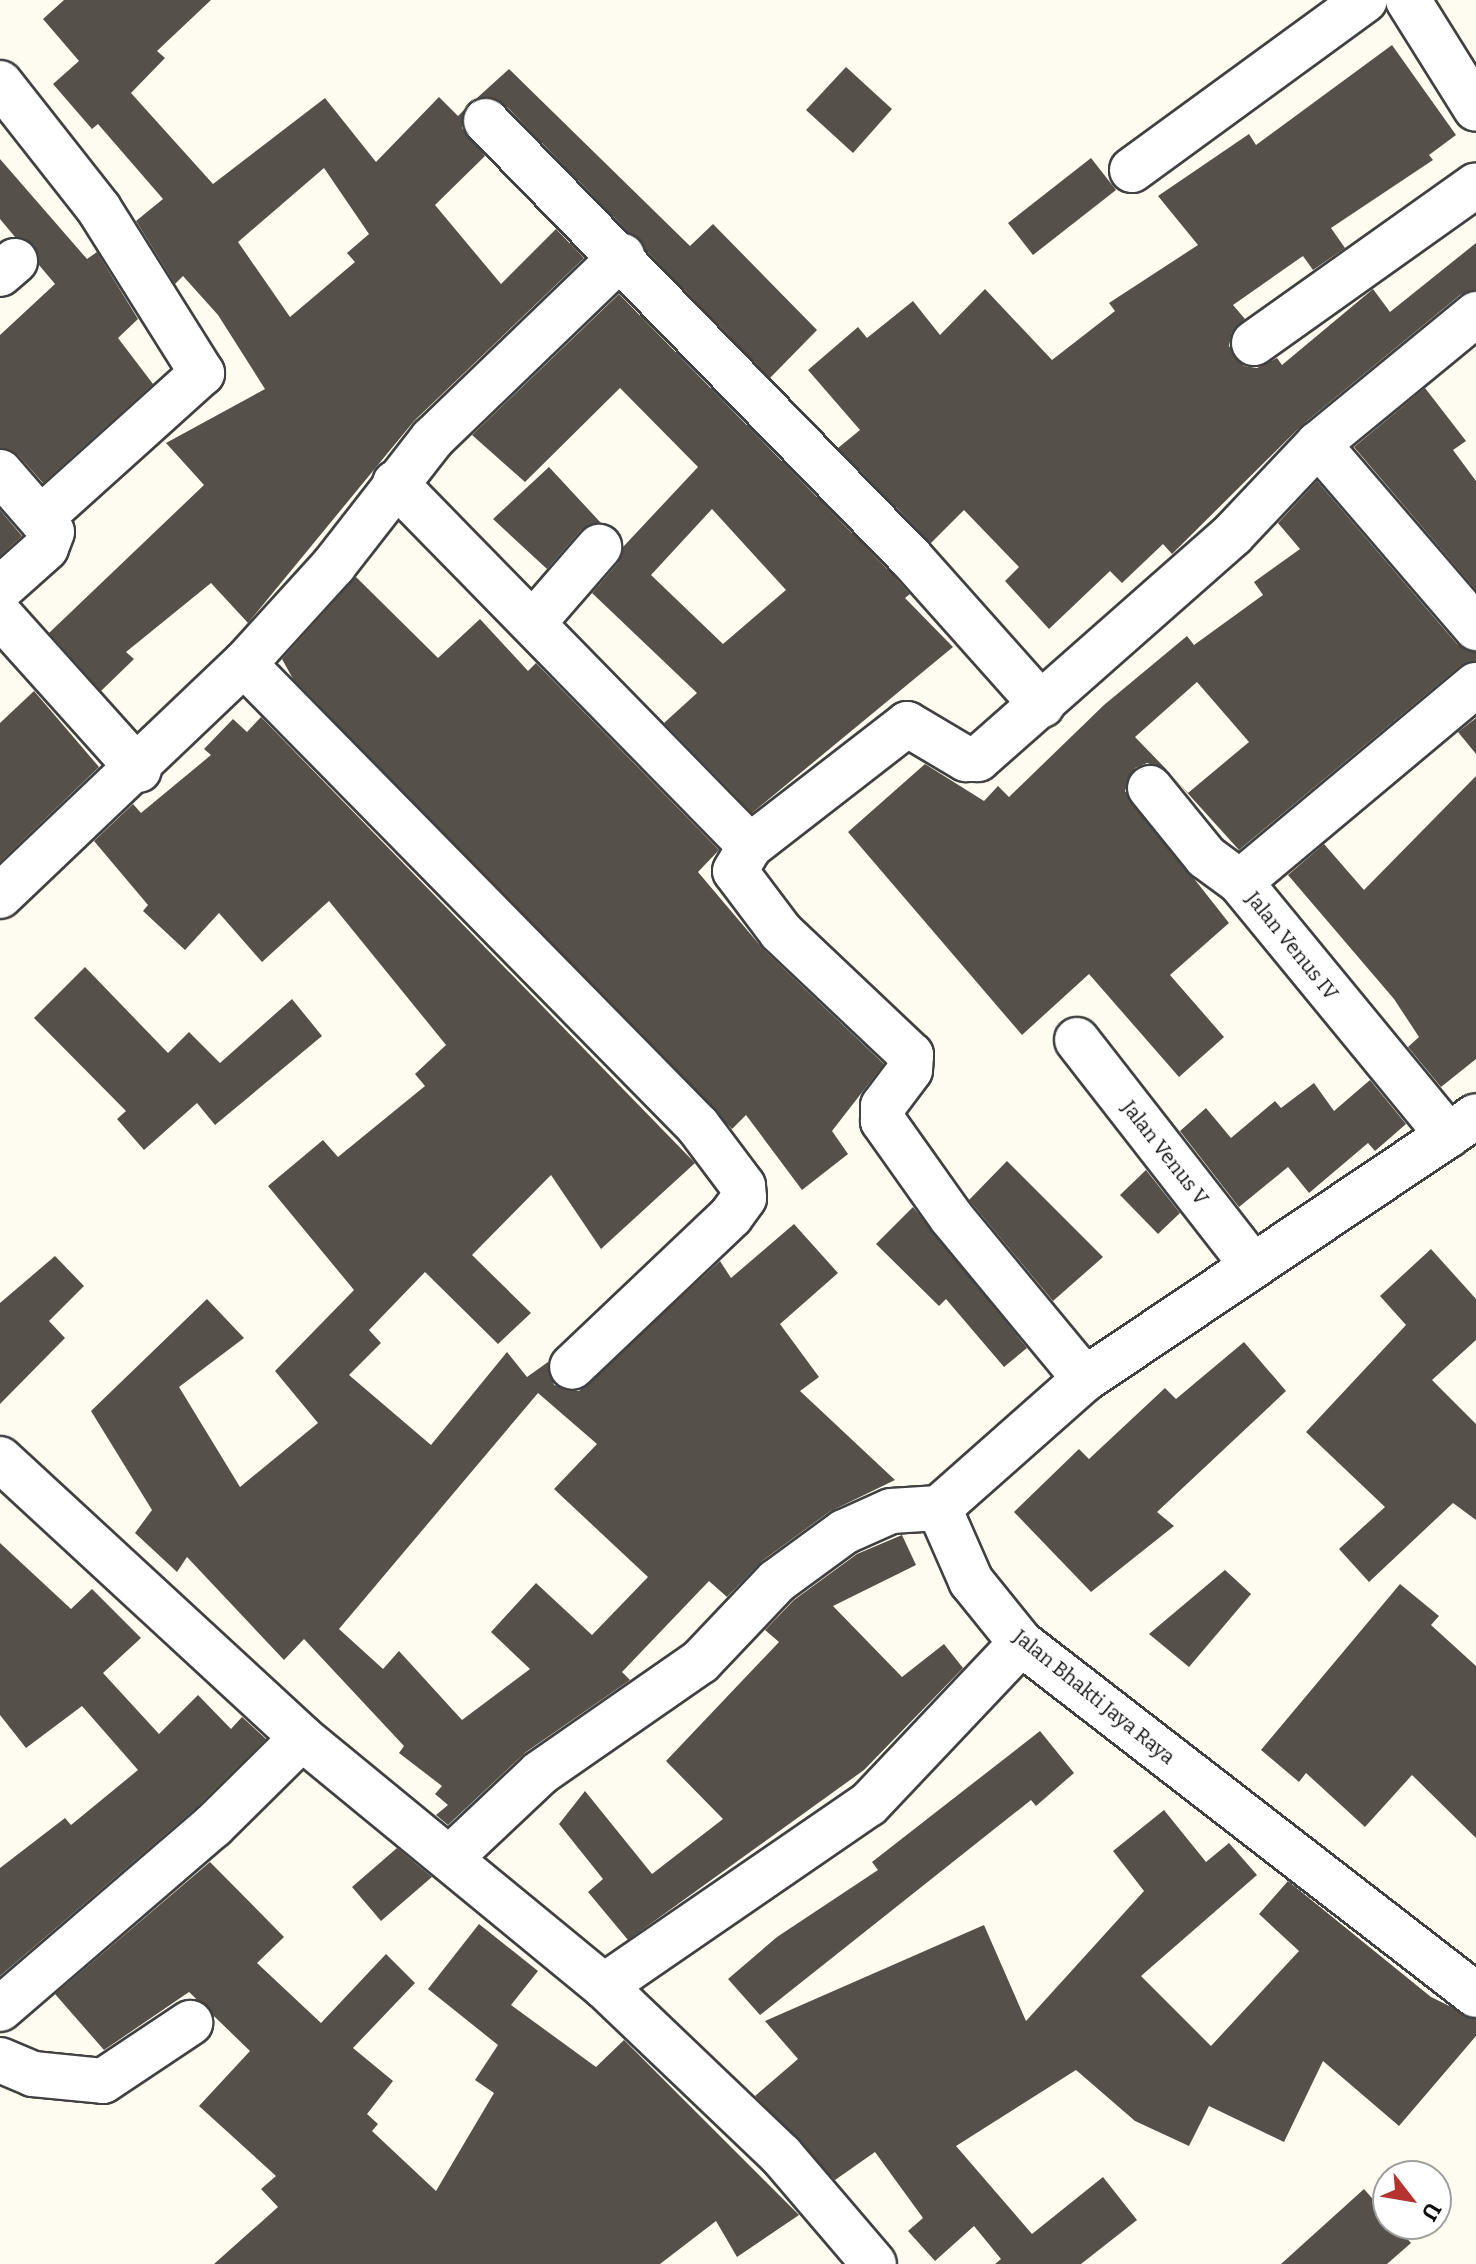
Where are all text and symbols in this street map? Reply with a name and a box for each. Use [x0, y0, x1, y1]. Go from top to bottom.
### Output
street label: Jalan Venus IV [1241, 887, 1343, 1005]
street label: Jalan Venus V [1117, 1096, 1213, 1210]
street label: Jalan Bhakti Jaya Raya [1009, 1625, 1179, 1769]
north arrow [1372, 2160, 1452, 2240]
text: U [1416, 2198, 1447, 2226]

